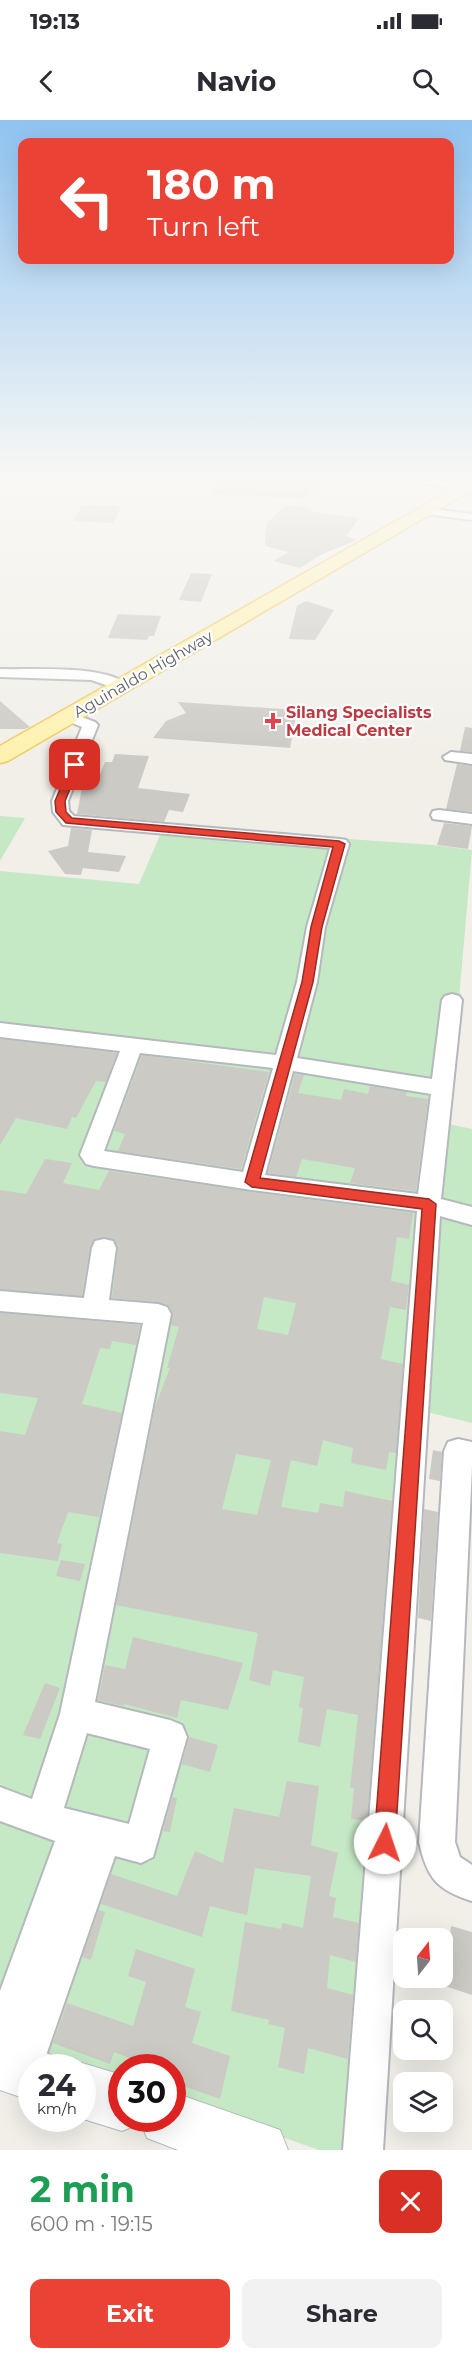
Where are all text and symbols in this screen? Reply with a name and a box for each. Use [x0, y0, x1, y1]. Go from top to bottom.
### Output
text: 19:13 [30, 8, 80, 35]
icon: back [30, 65, 63, 98]
text: Navio [196, 65, 276, 98]
icon: search [409, 65, 442, 98]
text: 180 m [147, 158, 276, 210]
icon: left [48, 162, 126, 240]
text: Turn left [147, 210, 260, 243]
street label: Aguinaldo Highway [70, 626, 216, 722]
place label: Silang Specialists Medical Center [286, 703, 432, 740]
marker: Silang Specialists Medical Center [264, 712, 282, 730]
pin [49, 739, 100, 790]
icon: arrive [58, 748, 91, 781]
position arrow [353, 1811, 417, 1875]
north arrow [393, 1928, 453, 1988]
map controls [393, 1928, 453, 2132]
button: search [393, 2000, 453, 2060]
speed limit sign: 30 [108, 2054, 186, 2132]
text: 24 [38, 2067, 76, 2104]
button: layers [393, 2072, 453, 2132]
text: km/h [37, 2099, 77, 2118]
text: 2 min [30, 2167, 135, 2211]
button: close [379, 2170, 442, 2233]
text: 600 m · 19:15 [30, 2212, 153, 2236]
button: Exit [30, 2279, 230, 2348]
button: Share [242, 2279, 442, 2348]

